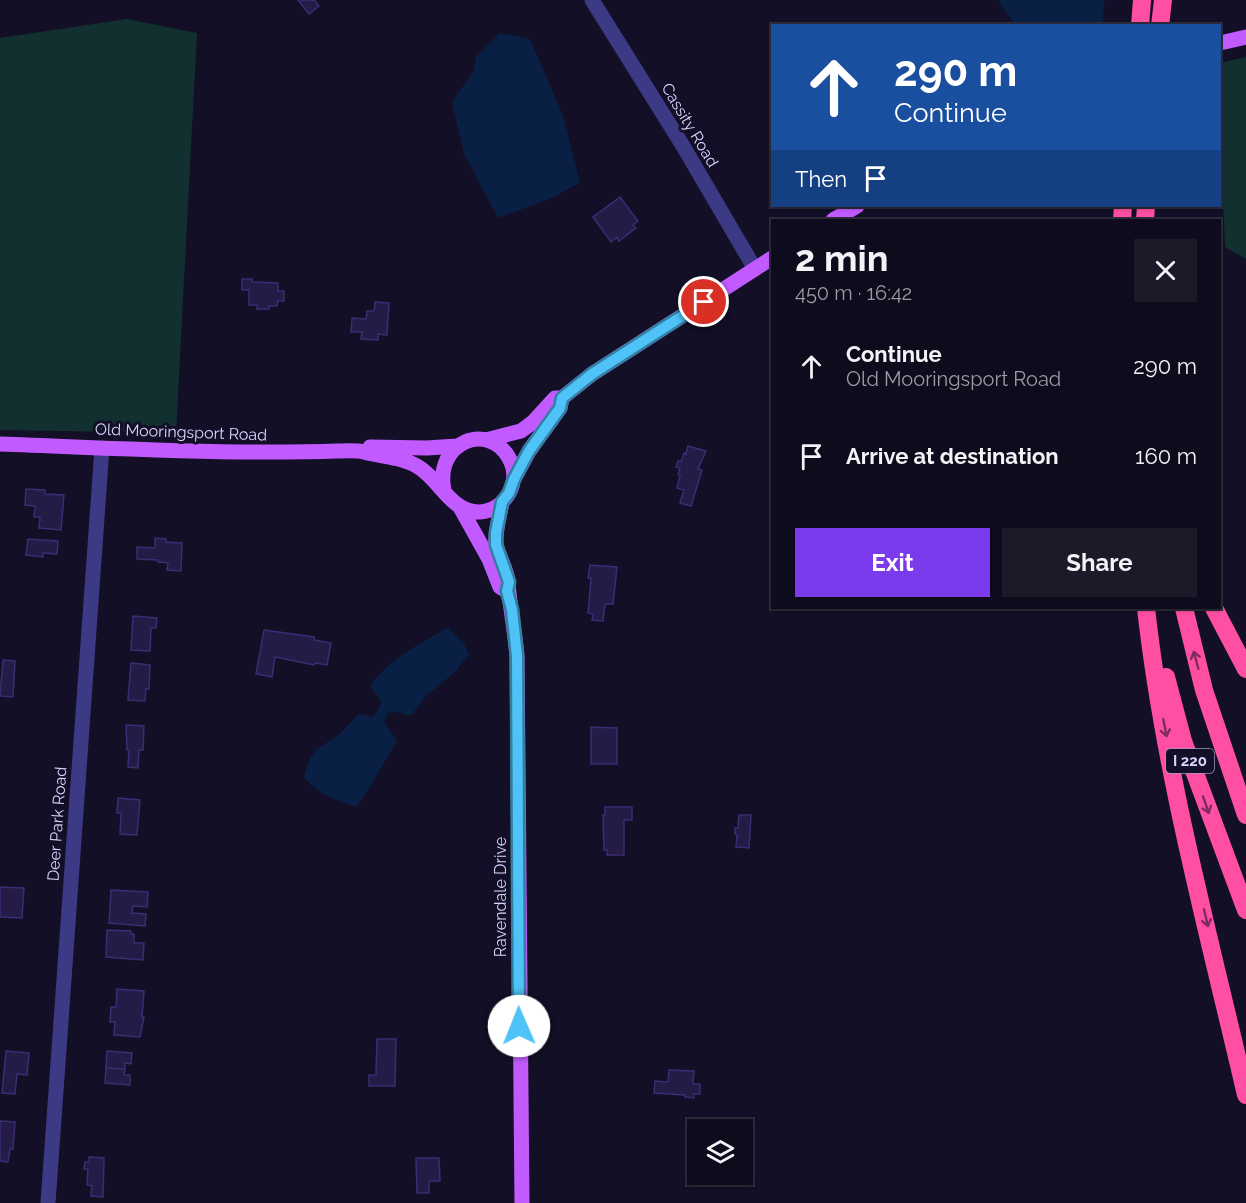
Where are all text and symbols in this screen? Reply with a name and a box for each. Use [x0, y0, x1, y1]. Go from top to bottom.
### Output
text: 290 m [894, 47, 1017, 96]
icon: ahead [795, 48, 873, 126]
street label: Cassity Road [657, 80, 723, 171]
text: Continue [894, 97, 1007, 128]
icon: arrive [859, 162, 892, 195]
text: Then [795, 166, 847, 192]
text: 2 min [795, 237, 888, 279]
button: close [1134, 239, 1197, 302]
pin [678, 276, 729, 327]
text: 450 m · 16:42 [795, 281, 912, 305]
icon: arrive [687, 285, 720, 318]
text: Continue [846, 341, 942, 367]
icon: ahead [795, 350, 828, 383]
text: 290 m [1133, 353, 1197, 379]
text: Old Mooringsport Road [846, 367, 1061, 391]
street label: Old Mooringsport Road [95, 420, 267, 445]
icon: arrive [795, 440, 828, 473]
text: Arrive at destination [846, 443, 1059, 469]
text: 160 m [1135, 443, 1197, 469]
button: Exit [795, 528, 990, 597]
button: Share [1002, 528, 1197, 597]
one-way arrow [1190, 651, 1202, 670]
one-way arrow [1160, 717, 1171, 737]
road number: I 220 [1166, 749, 1214, 773]
street label: Deer Park Road [44, 766, 70, 882]
one-way arrow [1202, 795, 1213, 814]
street label: Ravendale Drive [491, 837, 510, 957]
one-way arrow [1200, 908, 1212, 927]
position arrow [487, 994, 551, 1058]
map controls [687, 1119, 753, 1185]
button: layers [687, 1119, 753, 1185]

